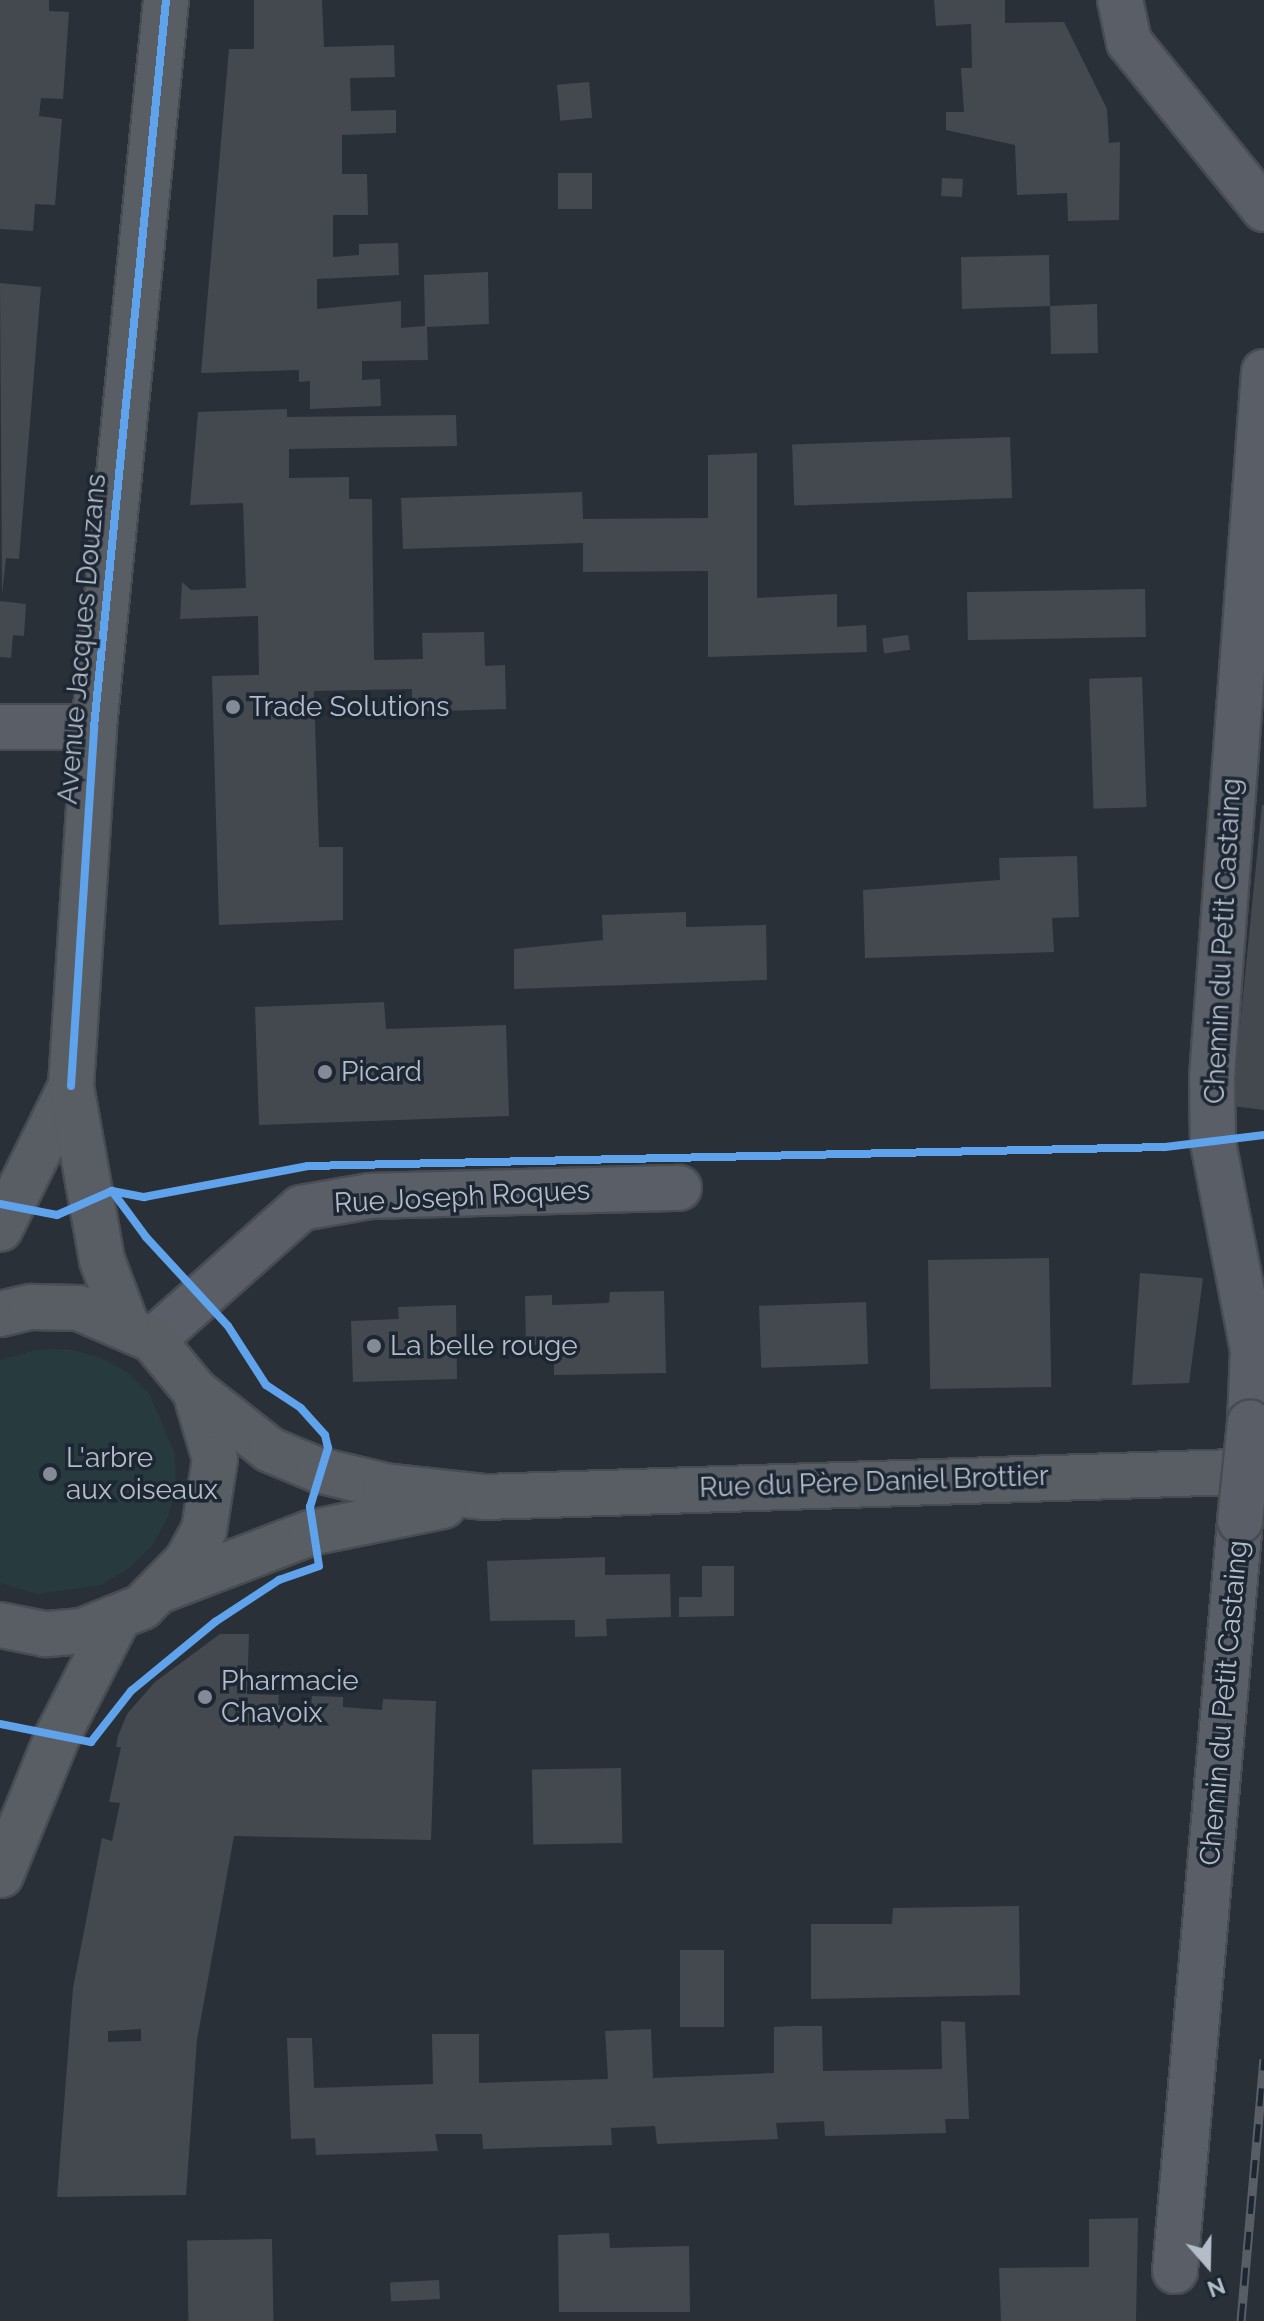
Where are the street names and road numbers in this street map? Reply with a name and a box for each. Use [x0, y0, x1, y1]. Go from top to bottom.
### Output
street label: Avenue Jacques Douzans [51, 472, 113, 806]
street label: Chemin du Petit Castaing [1198, 777, 1248, 1105]
street label: Rue Joseph Roques [333, 1173, 591, 1221]
street label: Rue du Père Daniel Brottier [698, 1459, 1050, 1505]
street label: Chemin du Petit Castaing [1193, 1539, 1255, 1867]

